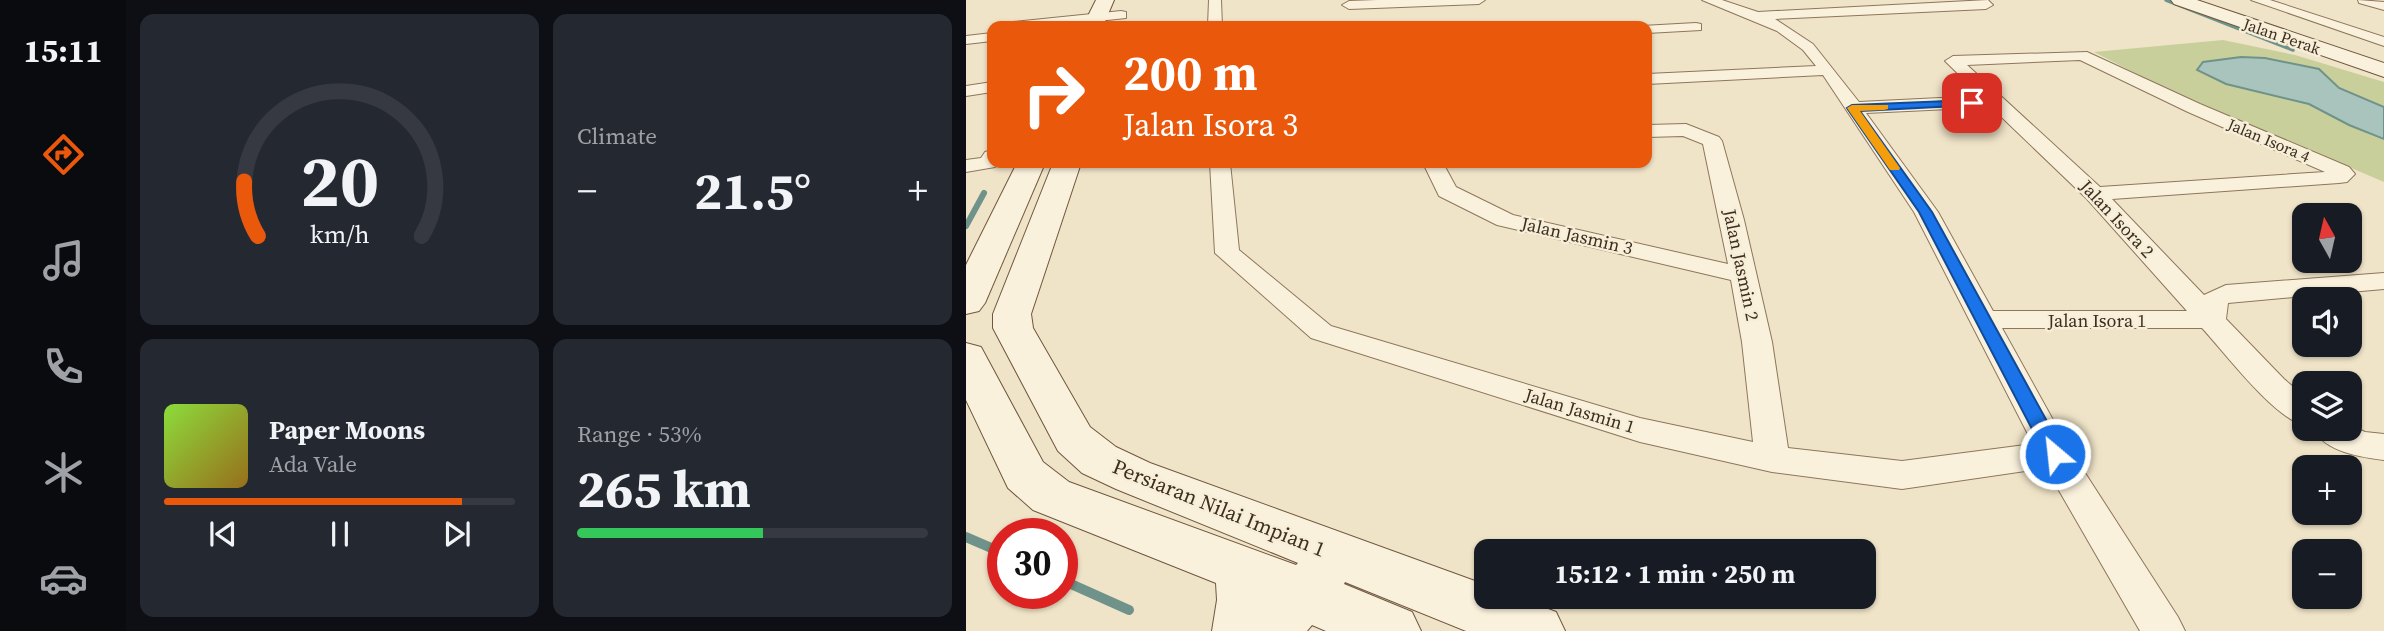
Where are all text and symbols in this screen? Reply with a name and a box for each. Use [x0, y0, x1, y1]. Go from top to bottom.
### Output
street label: Jalan Perak [2239, 12, 2324, 60]
text: 15:11 [24, 29, 102, 73]
text: 200 m [1123, 39, 1258, 106]
icon: right [1008, 49, 1099, 140]
pin [1942, 73, 2002, 133]
icon: arrive [1953, 84, 1991, 122]
text: Jalan Isora 3 [1123, 103, 1298, 147]
street label: Jalan Isora 4 [2223, 112, 2314, 167]
text: Climate [577, 120, 657, 152]
icon: directions [39, 130, 88, 179]
text: 20 [300, 131, 379, 230]
text: 21.5° [694, 155, 811, 226]
text: − [577, 165, 597, 217]
text: + [908, 165, 928, 217]
street label: Jalan Isora 2 [2074, 173, 2160, 263]
north arrow [2292, 203, 2362, 273]
map controls [2292, 203, 2362, 609]
street label: Jalan Jasmin 2 [1717, 206, 1766, 323]
street label: Jalan Jasmin 3 [1518, 210, 1635, 260]
text: km/h [310, 216, 369, 250]
icon: music [39, 236, 88, 285]
button: sound [2292, 287, 2362, 357]
street label: Jalan Isora 1 [2047, 308, 2146, 333]
icon: phone [39, 342, 88, 391]
button: layers [2292, 371, 2362, 441]
street label: Jalan Jasmin 1 [1521, 382, 1638, 439]
text: Paper Moons [269, 412, 425, 448]
position arrow [2018, 417, 2092, 491]
text: Range · 53% [577, 418, 702, 450]
icon: climate [39, 448, 88, 497]
text: Ada Vale [269, 448, 357, 480]
street label: Persiaran Nilai Impian 1 [1108, 452, 1330, 564]
text: 265 km [577, 453, 751, 524]
button: + [2292, 455, 2362, 525]
icon: previous [204, 515, 242, 553]
icon: pause [321, 515, 359, 553]
icon: next [438, 515, 476, 553]
speed limit sign: 30 [987, 518, 1078, 609]
button: − [2292, 539, 2362, 609]
icon: car [39, 554, 88, 603]
text: 15:12 · 1 min · 250 m [1555, 556, 1795, 592]

